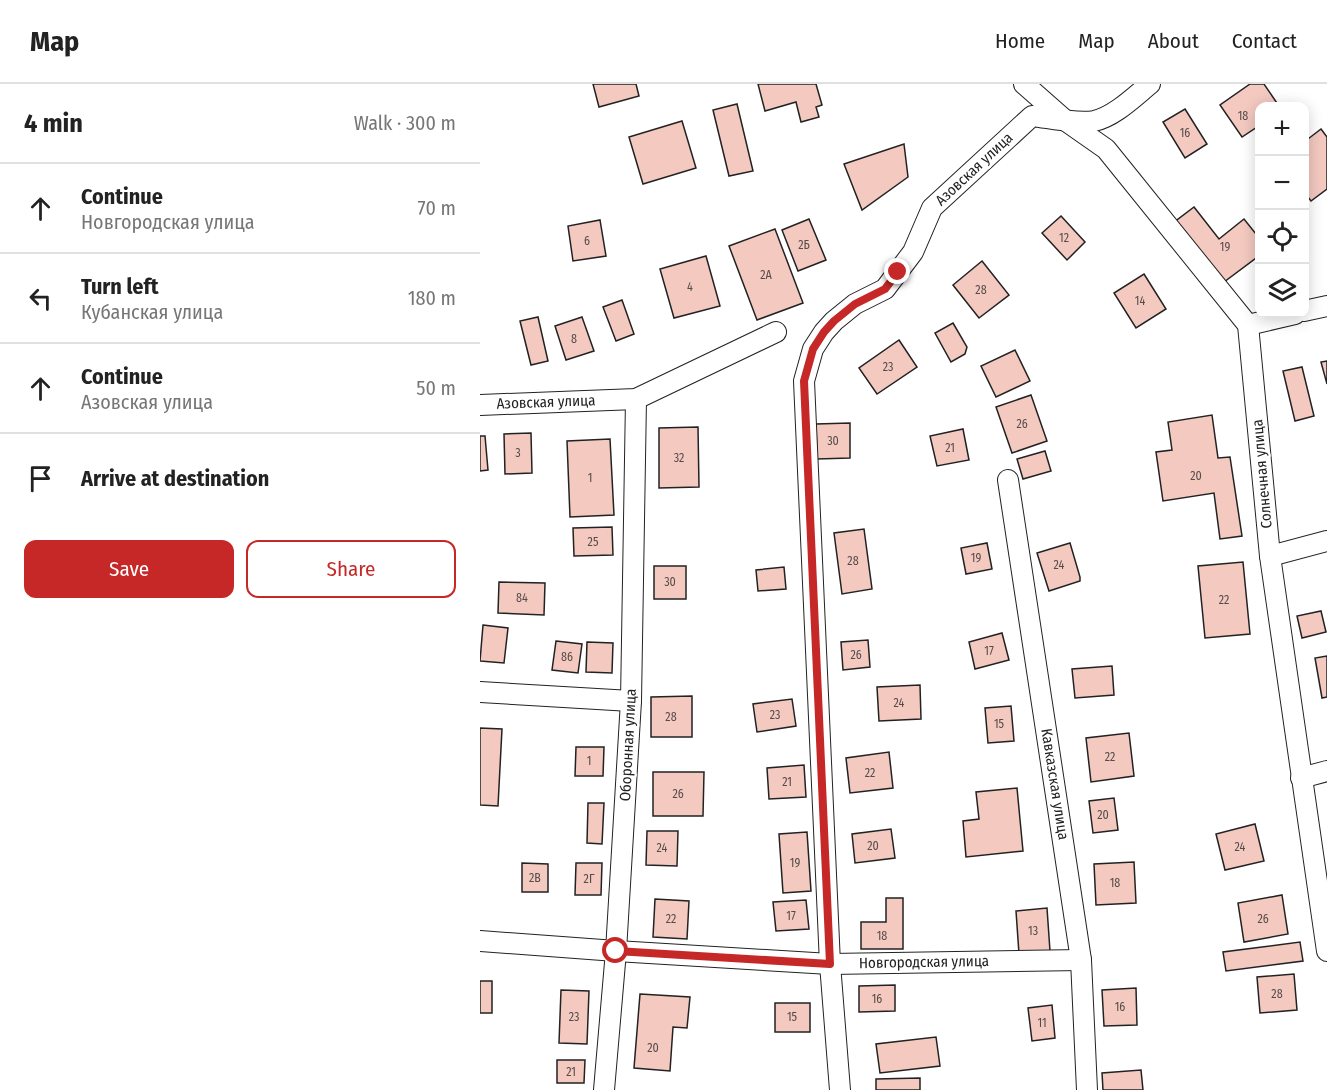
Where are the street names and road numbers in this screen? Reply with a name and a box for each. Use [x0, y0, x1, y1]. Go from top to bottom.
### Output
street label: Азовская улица [932, 129, 1016, 209]
street label: Азовская улица [496, 391, 596, 413]
street label: Солнечная улица [1248, 419, 1276, 529]
street label: Оборонная улица [616, 688, 640, 802]
street label: Кавказская улица [1037, 727, 1073, 841]
street label: Новгородская улица [859, 952, 989, 972]

